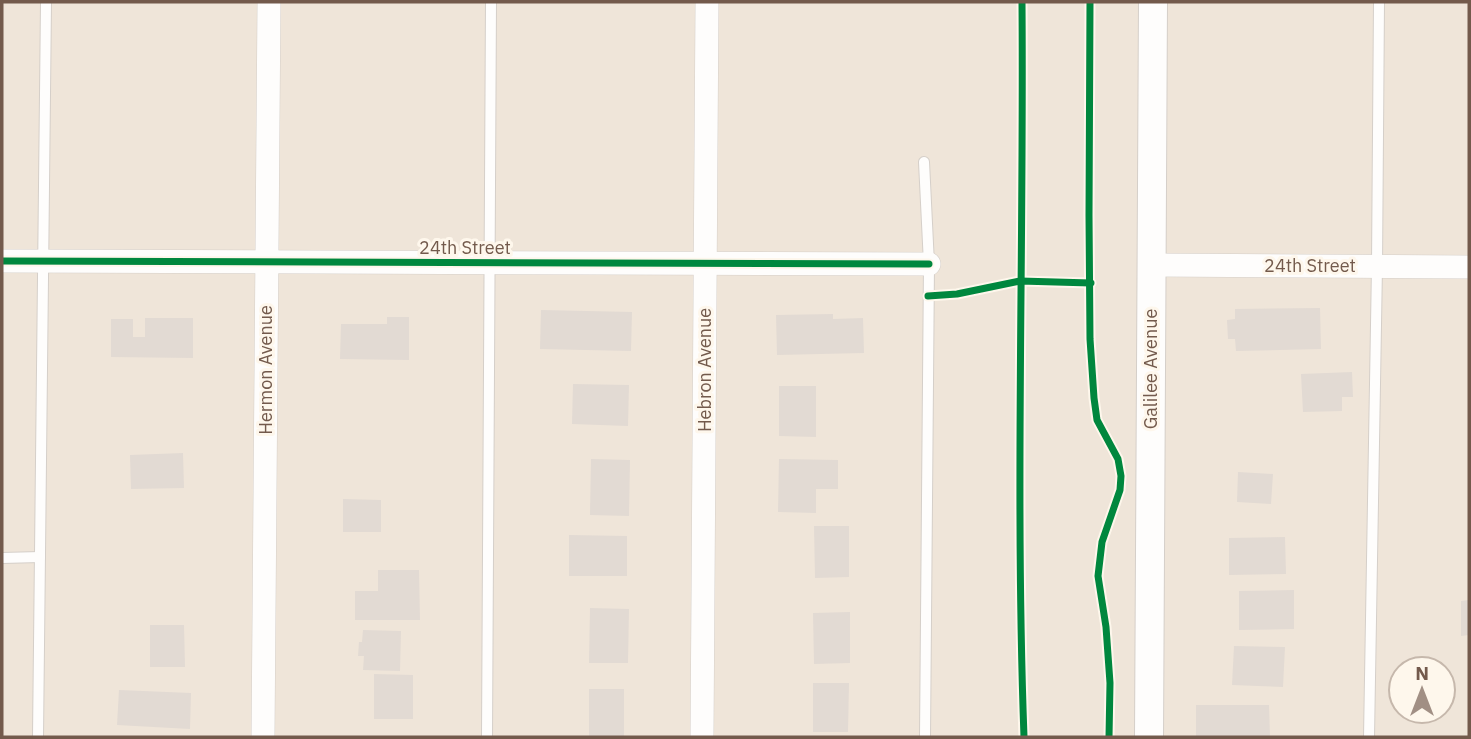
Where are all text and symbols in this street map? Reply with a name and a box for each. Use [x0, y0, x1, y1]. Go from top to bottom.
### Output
street label: 24th Street [419, 236, 511, 259]
street label: 24th Street [1264, 254, 1356, 277]
street label: Hermon Avenue [254, 305, 277, 435]
street label: Hebron Avenue [693, 308, 716, 432]
street label: Galilee Avenue [1139, 309, 1162, 429]
north arrow [1387, 655, 1457, 725]
text: N [1415, 661, 1429, 685]

